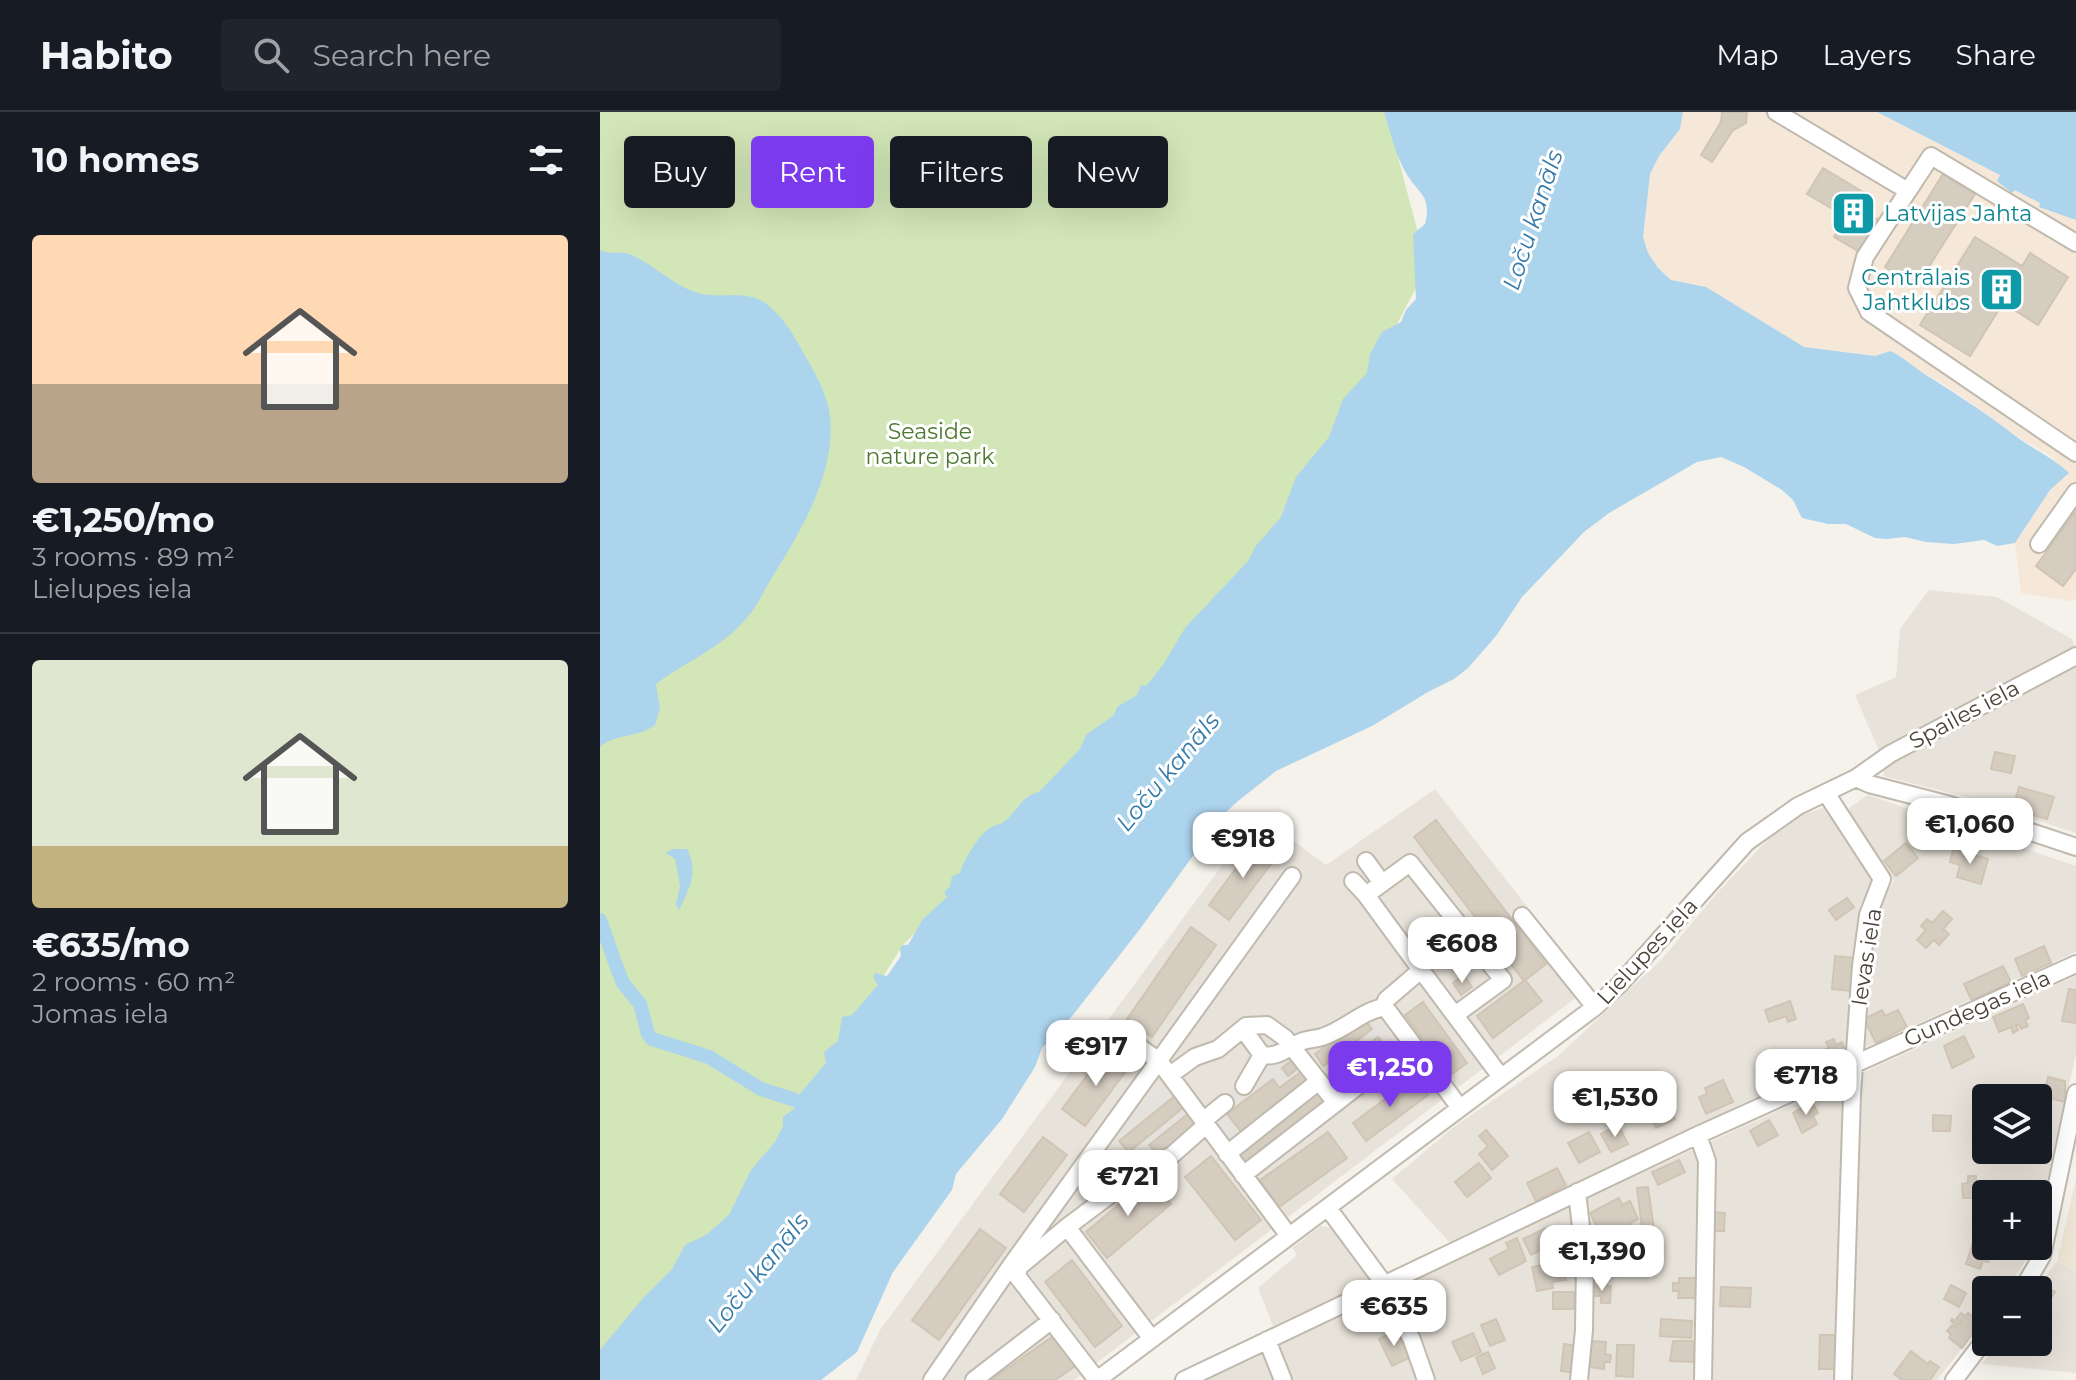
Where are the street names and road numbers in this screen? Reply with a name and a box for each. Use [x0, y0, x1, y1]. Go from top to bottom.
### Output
street label: Spailes iela [1904, 674, 2024, 755]
street label: Lielupes iela [1591, 893, 1704, 1010]
street label: Ievas iela [1845, 906, 1888, 1008]
street label: Gundegas iela [1900, 964, 2055, 1053]

